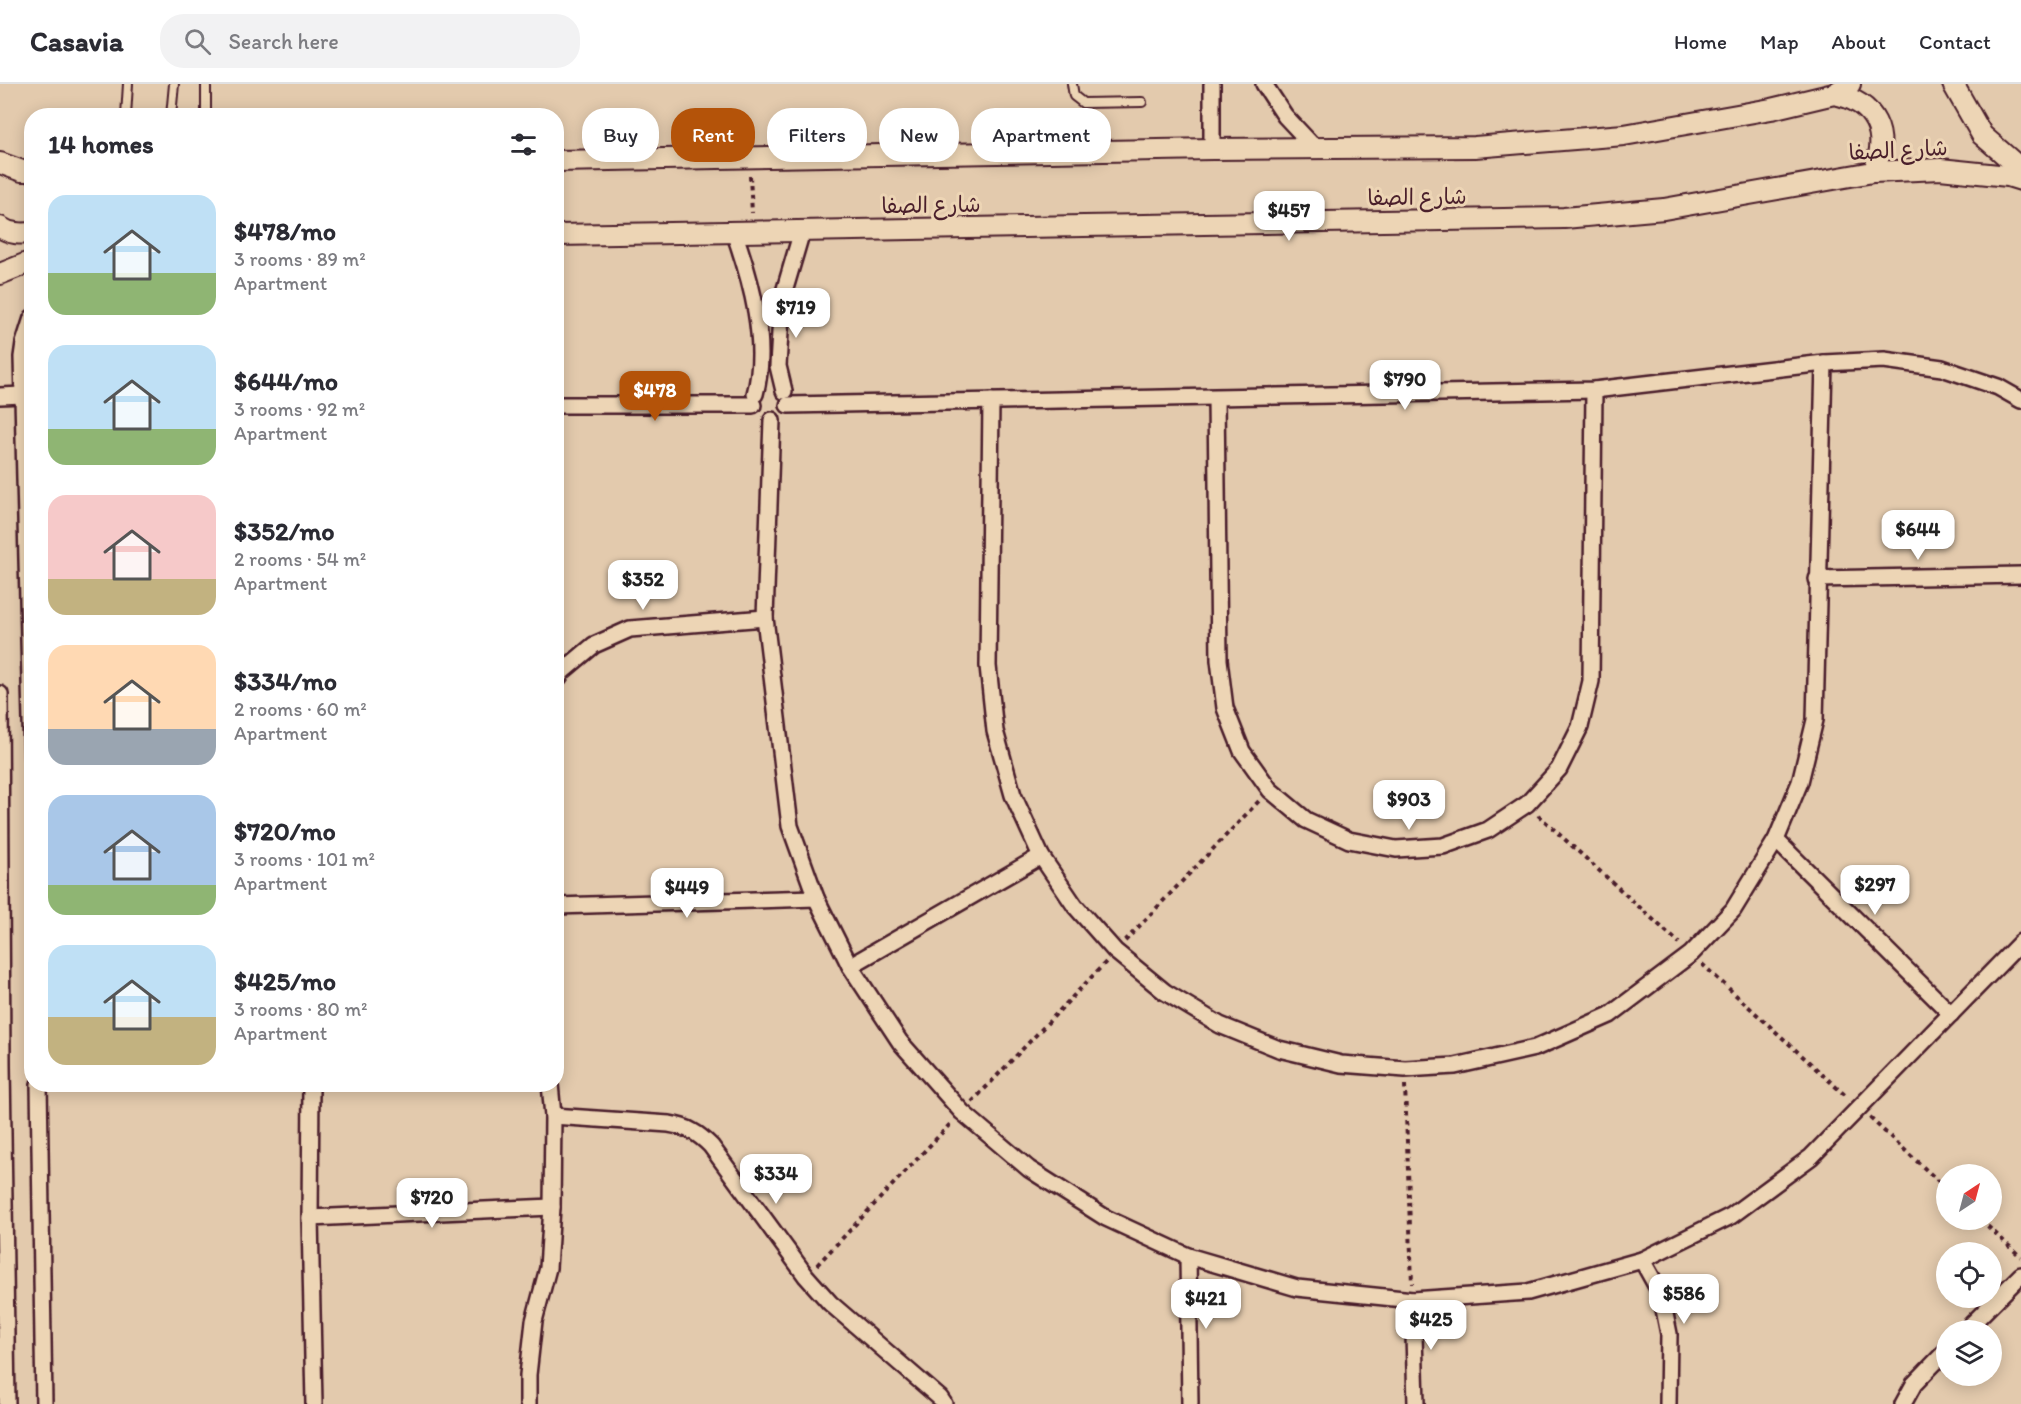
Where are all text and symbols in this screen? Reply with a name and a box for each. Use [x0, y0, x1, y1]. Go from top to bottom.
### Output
search box [160, 14, 580, 68]
text: Casavia [30, 24, 124, 58]
icon: search [181, 25, 214, 58]
text: Search here [229, 28, 339, 55]
text: Home [1674, 29, 1727, 54]
text: Map [1760, 29, 1799, 54]
text: About [1832, 29, 1886, 54]
text: Contact [1919, 29, 1991, 54]
chip: Buy [582, 108, 659, 162]
chip: Rent [671, 108, 755, 162]
chip: Filters [767, 108, 867, 162]
chip: New [879, 108, 959, 162]
chip: Apartment [971, 108, 1111, 162]
text: 14 homes [48, 128, 154, 160]
icon: filters [507, 128, 540, 161]
street label: شارع الصفا [1848, 134, 1948, 168]
street label: شارع الصفا [1367, 183, 1467, 213]
street label: شارع الصفا [881, 191, 981, 221]
pin: $457 [1253, 191, 1325, 242]
text: $457 [1268, 198, 1310, 222]
text: $478/mo [234, 215, 336, 247]
icon: home [96, 219, 168, 291]
text: 3 rooms · 89 m² [234, 247, 366, 271]
text: Apartment [234, 271, 327, 295]
pin: $719 [760, 288, 832, 339]
text: $719 [776, 295, 816, 319]
pin: $790 [1369, 360, 1441, 411]
text: $644/mo [234, 365, 338, 397]
text: $790 [1384, 367, 1426, 391]
icon: home [96, 369, 168, 441]
pin: $478 [619, 371, 691, 422]
text: $478 [633, 378, 677, 402]
text: 3 rooms · 92 m² [234, 397, 365, 421]
text: Apartment [234, 421, 327, 445]
pin: $644 [1882, 510, 1954, 561]
text: $352/mo [234, 515, 335, 547]
text: $644 [1896, 517, 1940, 541]
icon: home [96, 519, 168, 591]
text: 2 rooms · 54 m² [234, 547, 366, 571]
pin: $352 [607, 560, 679, 611]
text: $352 [622, 567, 664, 591]
text: Apartment [234, 571, 327, 595]
text: $334/mo [234, 665, 337, 697]
icon: home [96, 669, 168, 741]
text: 2 rooms · 60 m² [234, 697, 367, 721]
text: Apartment [234, 721, 327, 745]
pin: $903 [1373, 780, 1445, 831]
text: $903 [1387, 787, 1431, 811]
text: $720/mo [234, 815, 336, 847]
icon: home [96, 819, 168, 891]
text: 3 rooms · 101 m² [234, 847, 375, 871]
pin: $297 [1839, 865, 1911, 916]
pin: $449 [651, 868, 723, 919]
text: Apartment [234, 871, 327, 895]
text: $297 [1854, 872, 1896, 896]
text: $449 [665, 875, 709, 899]
text: $425/mo [234, 965, 336, 997]
icon: home [96, 969, 168, 1041]
text: 3 rooms · 80 m² [234, 997, 367, 1021]
text: Apartment [234, 1021, 327, 1045]
pin: $334 [740, 1154, 812, 1205]
text: $334 [754, 1161, 798, 1185]
north arrow [1936, 1164, 2002, 1230]
map controls [1936, 1164, 2002, 1386]
pin: $720 [396, 1178, 468, 1229]
text: $720 [411, 1185, 453, 1209]
button: locate [1936, 1242, 2002, 1308]
pin: $586 [1648, 1274, 1720, 1325]
pin: $421 [1170, 1279, 1242, 1330]
text: $586 [1663, 1281, 1705, 1305]
text: $421 [1185, 1286, 1227, 1310]
pin: $425 [1395, 1300, 1467, 1351]
text: $425 [1409, 1307, 1453, 1331]
button: layers [1936, 1320, 2002, 1386]

